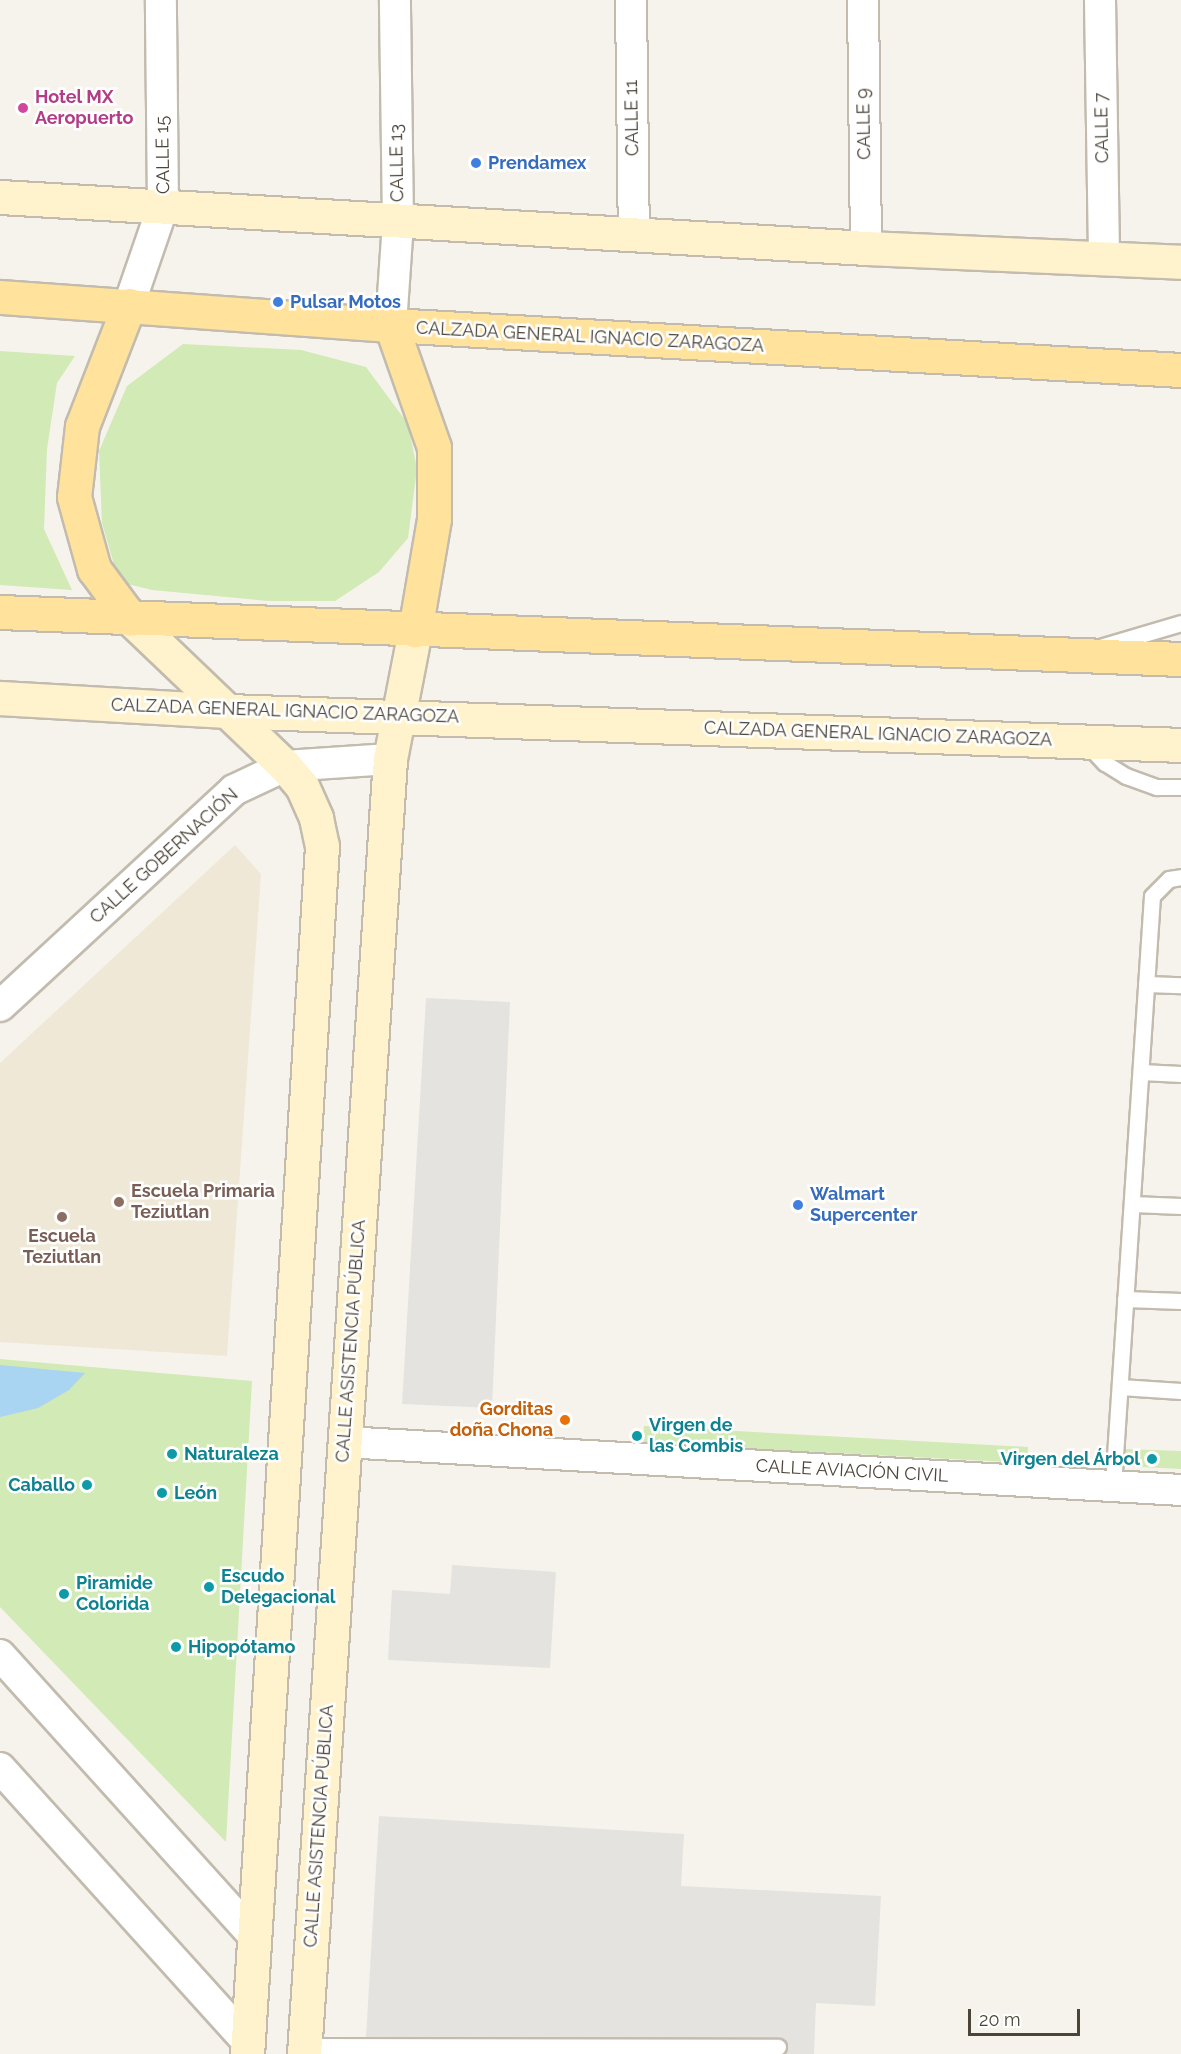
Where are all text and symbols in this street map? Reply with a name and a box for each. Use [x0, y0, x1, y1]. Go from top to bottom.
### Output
street label: CALLE 11 [621, 80, 643, 156]
place label: Hotel MX Aeropuerto [35, 87, 133, 130]
street label: CALLE 9 [853, 88, 875, 160]
street label: CALLE 7 [1091, 93, 1113, 163]
marker: Hotel MX Aeropuerto [16, 101, 30, 115]
street label: CALLE 15 [152, 116, 174, 194]
street label: CALLE 13 [386, 124, 408, 202]
place label: Prendamex [488, 152, 586, 174]
marker: Prendamex [469, 156, 483, 170]
place label: Pulsar Motos [290, 291, 401, 313]
marker: Pulsar Motos [271, 295, 285, 309]
street label: CALZADA GENERAL IGNACIO ZARAGOZA [415, 317, 765, 357]
street label: CALZADA GENERAL IGNACIO ZARAGOZA [110, 694, 460, 728]
street label: CALZADA GENERAL IGNACIO ZARAGOZA [703, 717, 1053, 751]
street label: CALLE GOBERNACIÓN [86, 784, 242, 928]
place label: Escuela Primaria Teziutlan [131, 1181, 275, 1224]
place label: Walmart Supercenter [810, 1184, 917, 1226]
marker: Escuela Primaria Teziutlan [112, 1195, 126, 1209]
marker: Walmart Supercenter [791, 1198, 805, 1212]
marker: Escuela Teziutlan [55, 1210, 69, 1224]
street label: CALLE ASISTENCIA PÚBLICA [332, 1218, 370, 1464]
place label: Escuela Teziutlan [23, 1226, 101, 1268]
place label: Gorditas doña Chona [450, 1399, 553, 1442]
marker: Gorditas doña Chona [558, 1413, 572, 1427]
place label: Virgen de las Combis [649, 1415, 743, 1458]
marker: Virgen de las Combis [630, 1429, 644, 1443]
place label: Naturaleza [184, 1443, 279, 1465]
marker: Naturaleza [165, 1447, 179, 1461]
place label: Virgen del Árbol [999, 1448, 1140, 1470]
marker: Virgen del Árbol [1145, 1452, 1159, 1466]
street label: CALLE AVIACIÓN CIVIL [755, 1455, 949, 1487]
place label: Caballo [8, 1474, 75, 1496]
marker: Caballo [80, 1478, 94, 1492]
place label: León [174, 1482, 217, 1504]
marker: León [155, 1486, 169, 1500]
place label: Escudo Delegacional [221, 1566, 335, 1608]
place label: Piramide Colorida [76, 1573, 153, 1616]
marker: Escudo Delegacional [202, 1580, 216, 1594]
marker: Piramide Colorida [57, 1587, 71, 1601]
place label: Hipopótamo [188, 1636, 295, 1658]
marker: Hipopótamo [169, 1640, 183, 1654]
street label: CALLE ASISTENCIA PÚBLICA [300, 1703, 338, 1949]
scale bar [971, 1997, 1084, 2035]
text: 20 m [979, 2009, 1021, 2030]

